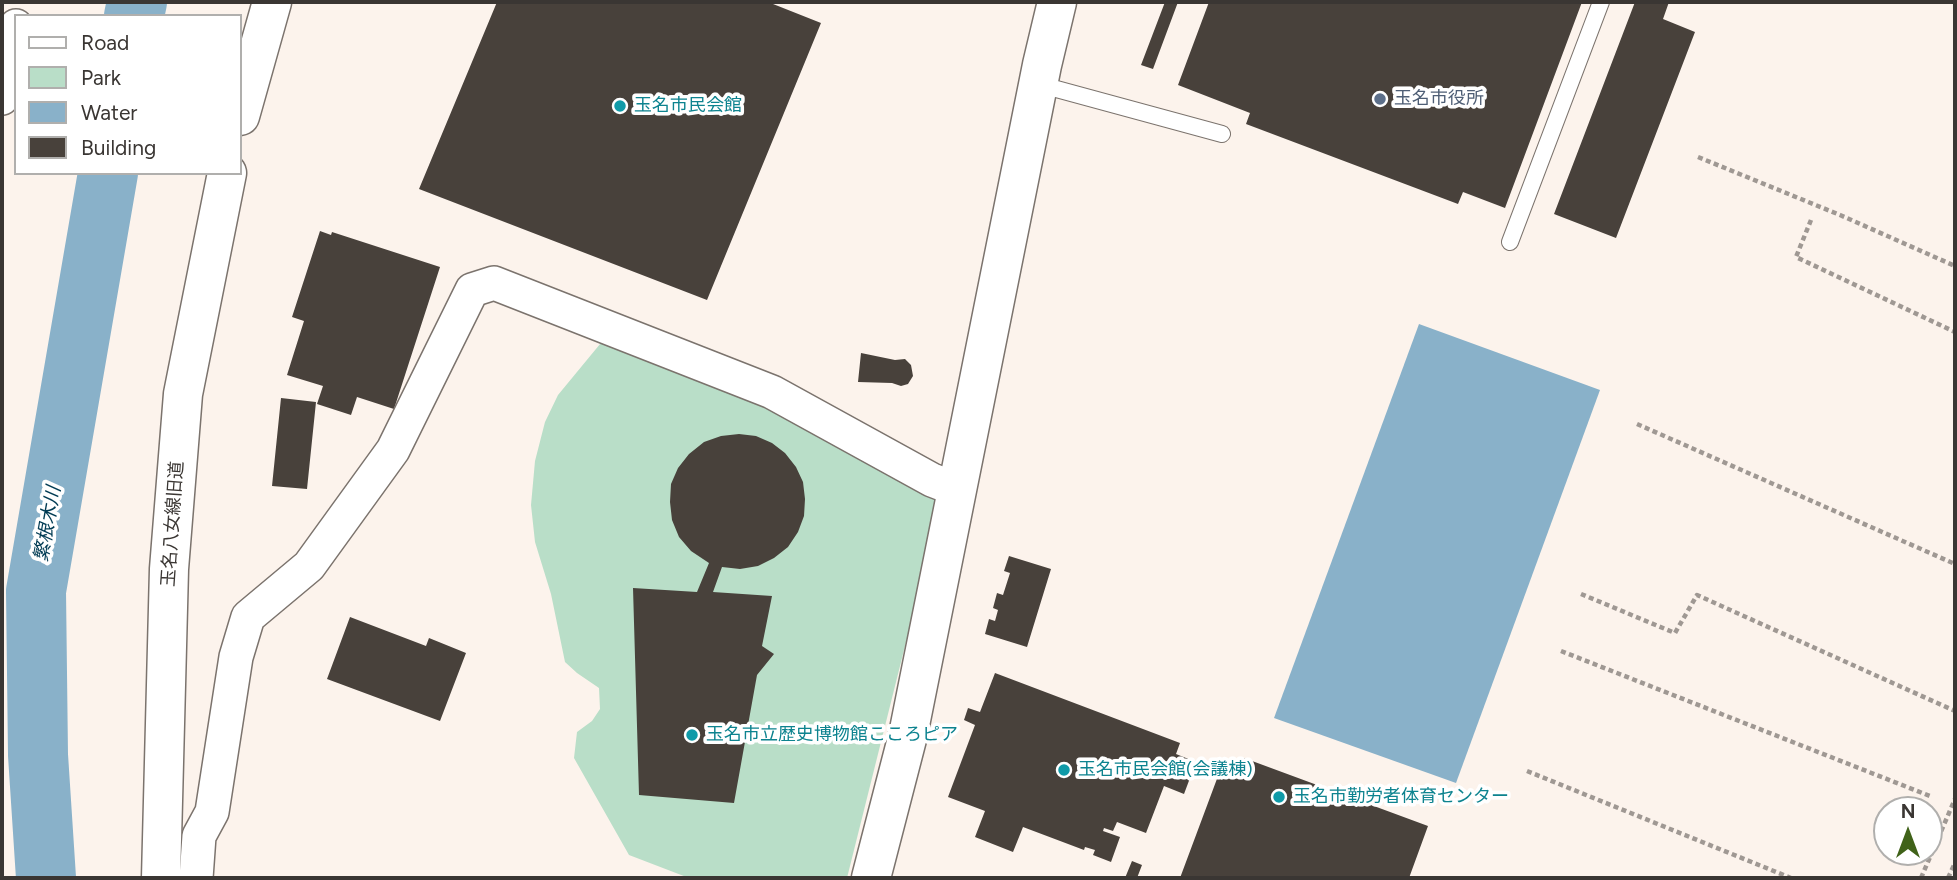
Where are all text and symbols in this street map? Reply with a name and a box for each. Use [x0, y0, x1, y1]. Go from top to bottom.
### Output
legend [14, 14, 242, 175]
text: Road [81, 30, 129, 55]
text: Park [81, 65, 121, 90]
place label: 玉名市役所 [1394, 88, 1484, 110]
marker: 玉名市役所 [1372, 91, 1388, 107]
place label: 玉名市民会館 [634, 95, 742, 117]
marker: 玉名市民会館 [612, 98, 628, 114]
text: Water [81, 100, 137, 125]
text: Building [81, 135, 156, 160]
street label: 玉名八女線旧道 [158, 460, 188, 588]
water label: 繁根木川 [30, 485, 66, 563]
place label: 玉名市立歴史博物館こころピア [706, 724, 958, 746]
marker: 玉名市立歴史博物館こころピア [684, 727, 700, 743]
place label: 玉名市民会館(会議棟) [1078, 759, 1253, 781]
marker: 玉名市民会館(会議棟) [1056, 762, 1072, 778]
place label: 玉名市勤労者体育センター [1293, 786, 1509, 808]
marker: 玉名市勤労者体育センター [1271, 789, 1287, 805]
north arrow [1873, 796, 1943, 866]
text: N [1901, 800, 1915, 823]

